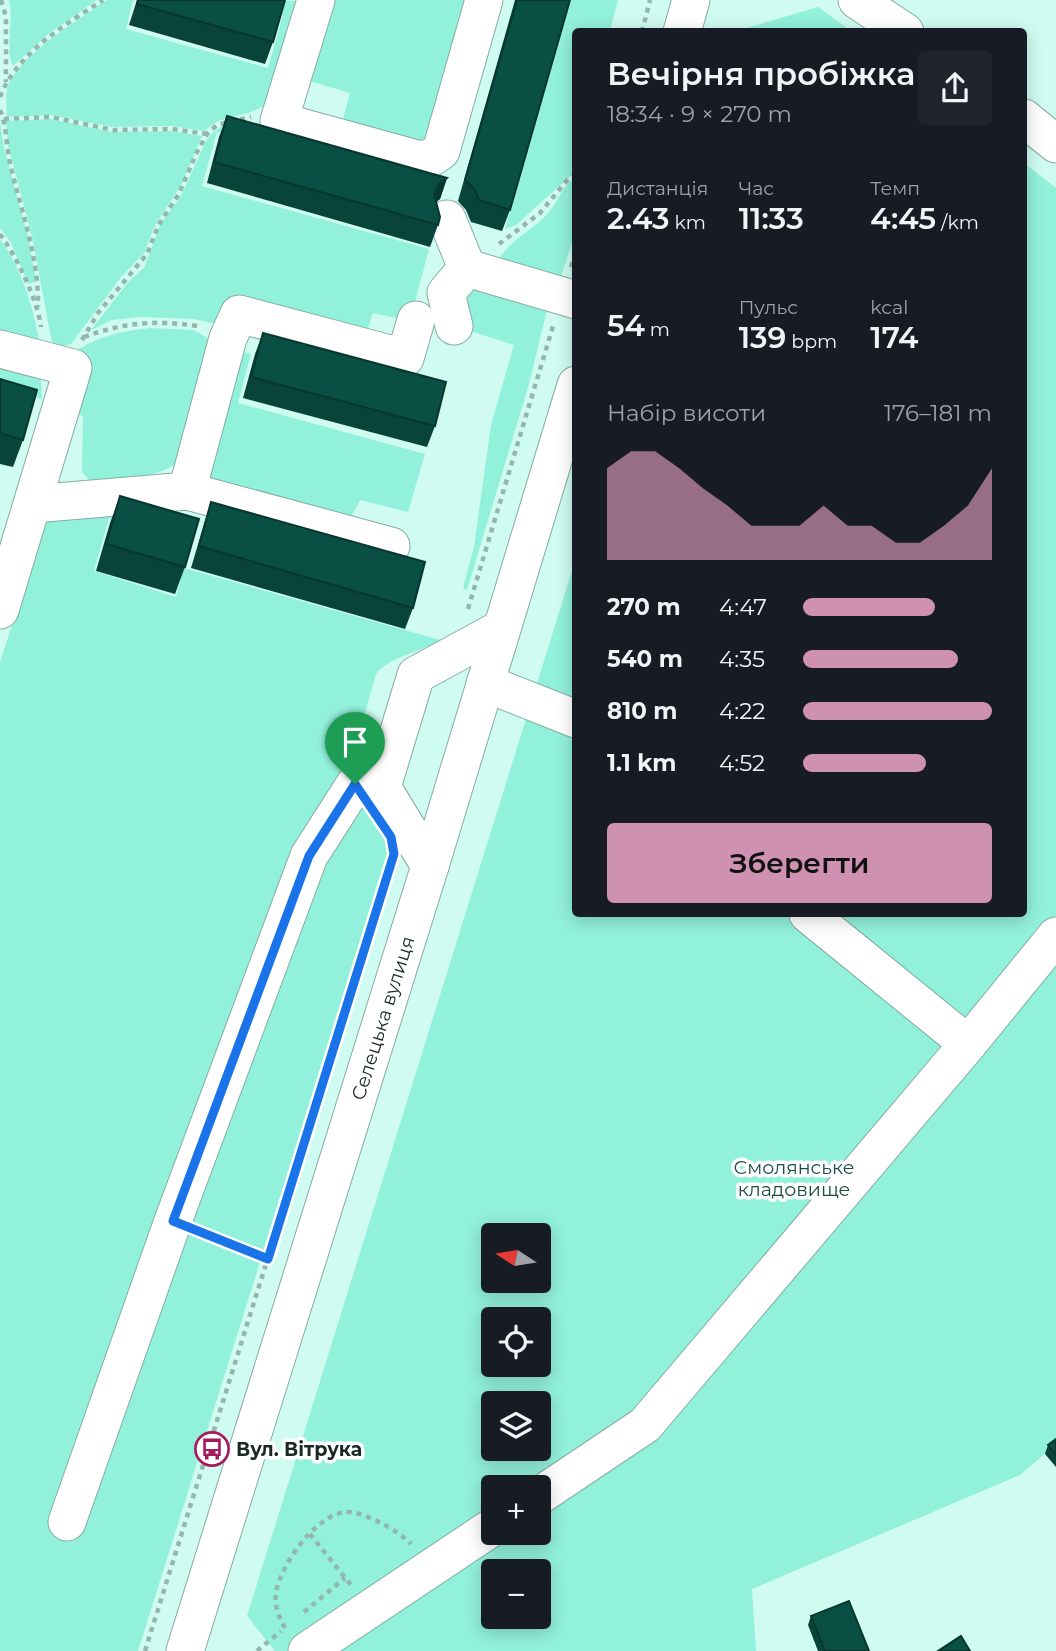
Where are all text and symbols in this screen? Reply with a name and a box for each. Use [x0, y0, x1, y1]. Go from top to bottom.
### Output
button: share [918, 51, 992, 125]
text: Вечірня пробіжка [607, 54, 915, 93]
text: 18:34 · 9 × 270 m [607, 100, 792, 128]
text: Дистанція [607, 177, 708, 200]
text: Час [739, 177, 774, 200]
text: Темп [870, 177, 920, 200]
text: 2.43 [607, 200, 669, 237]
text: 11:33 [739, 200, 804, 237]
text: 4:45 [870, 200, 936, 237]
text: km [669, 211, 706, 234]
text: /km [936, 211, 979, 234]
text: Пульс [739, 296, 798, 319]
text: kcal [870, 296, 908, 319]
text: 54 [607, 307, 645, 344]
text: m [645, 318, 670, 341]
text: 139 [739, 319, 786, 356]
text: 174 [870, 319, 918, 356]
text: bpm [786, 330, 837, 353]
text: Набір висоти [607, 399, 766, 427]
text: 176–181 m [884, 399, 992, 427]
text: 270 m [607, 593, 681, 621]
text: 4:47 [719, 593, 767, 621]
text: 540 m [607, 645, 683, 673]
text: 4:35 [719, 645, 765, 673]
text: 810 m [607, 697, 677, 725]
text: 4:22 [719, 697, 765, 725]
pin [325, 712, 385, 784]
icon: arrive [336, 723, 374, 761]
text: 1.1 km [607, 749, 676, 777]
text: 4:52 [719, 749, 765, 777]
button: Зберегти [607, 823, 992, 903]
street label: Селецька вулиця [347, 933, 419, 1103]
park label: Смолянське кладовище [734, 1156, 854, 1201]
north arrow [481, 1223, 551, 1293]
map controls [481, 1223, 551, 1629]
button: locate [481, 1307, 551, 1377]
button: layers [481, 1391, 551, 1461]
bus stop icon: Вул. Вітрука [193, 1430, 231, 1468]
place label: Вул. Вітрука [236, 1438, 362, 1461]
button: + [481, 1475, 551, 1545]
button: − [481, 1559, 551, 1629]

